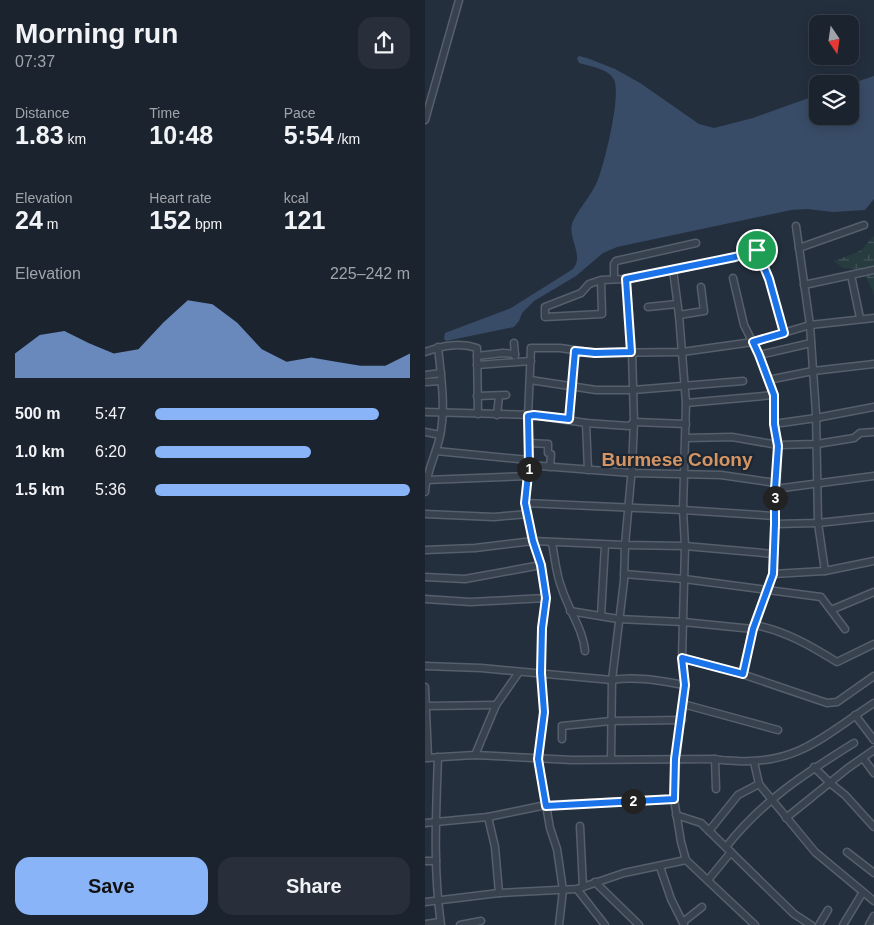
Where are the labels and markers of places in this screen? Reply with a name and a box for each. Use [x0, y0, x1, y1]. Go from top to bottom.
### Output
pin [736, 229, 778, 271]
pin: 1 [517, 456, 541, 482]
pin: 3 [763, 486, 787, 510]
pin: 2 [621, 788, 645, 814]

